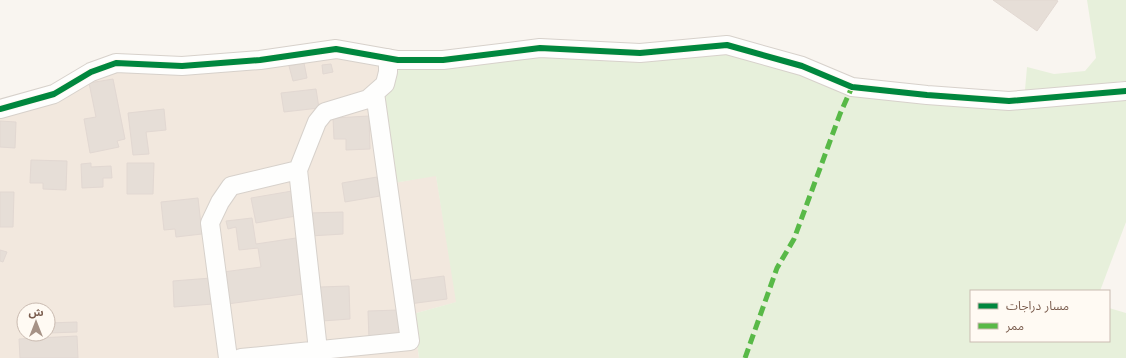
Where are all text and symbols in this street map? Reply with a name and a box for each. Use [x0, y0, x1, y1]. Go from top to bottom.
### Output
legend [970, 290, 1110, 342]
text: مسار دراجات [1006, 297, 1069, 315]
north arrow [16, 302, 56, 342]
text: ش [28, 304, 44, 320]
text: ممر [1005, 317, 1024, 335]

